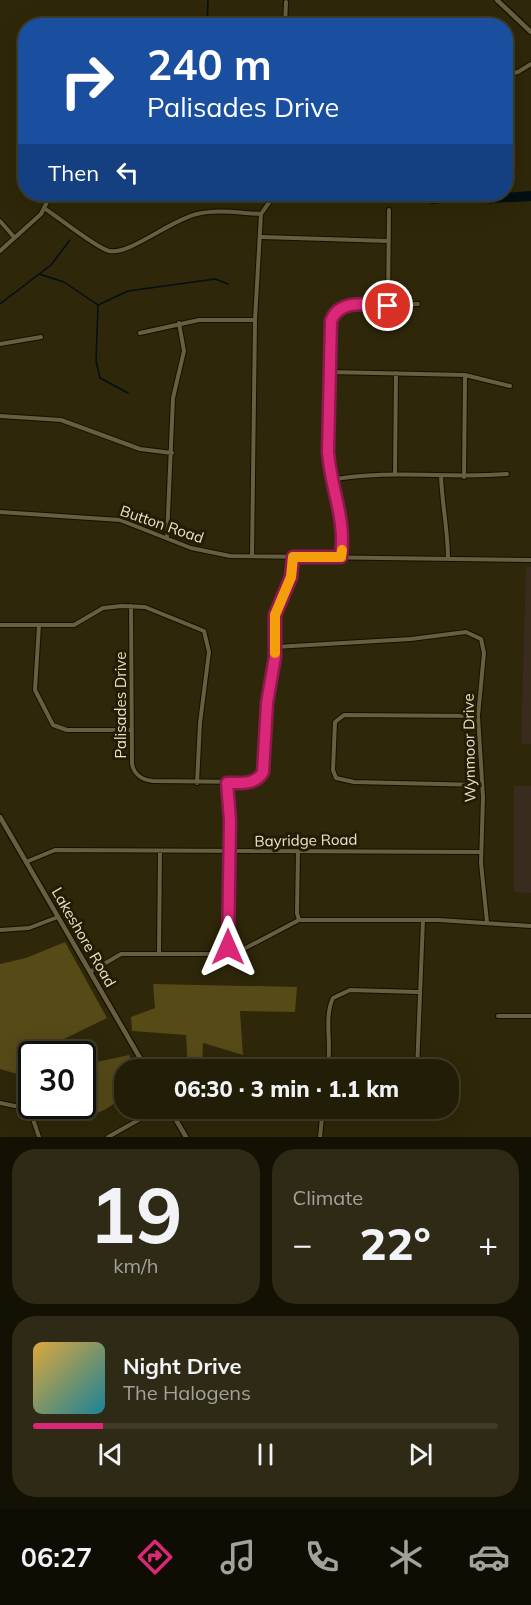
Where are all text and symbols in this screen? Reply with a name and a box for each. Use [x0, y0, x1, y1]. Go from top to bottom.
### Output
text: 240 m [147, 38, 272, 91]
icon: right [48, 42, 126, 120]
text: Palisades Drive [147, 90, 339, 124]
icon: left [111, 156, 144, 189]
text: Then [48, 159, 99, 187]
pin [362, 280, 413, 331]
icon: arrive [371, 289, 404, 322]
street label: Button Road [118, 501, 206, 547]
street label: Palisades Drive [111, 652, 130, 758]
street label: Wynmoor Drive [459, 693, 479, 803]
street label: Bayridge Road [254, 830, 358, 850]
street label: Lakeshore Road [48, 884, 120, 990]
position arrow [196, 915, 260, 979]
speed limit sign: 30 [18, 1041, 96, 1119]
text: 06:30 · 3 min · 1.1 km [174, 1075, 399, 1103]
text: 19 [89, 1165, 183, 1263]
text: Climate [293, 1185, 363, 1210]
text: 22° [360, 1215, 431, 1271]
text: − [293, 1223, 312, 1264]
text: + [478, 1223, 498, 1264]
text: km/h [113, 1253, 158, 1278]
text: Night Drive [123, 1352, 242, 1380]
text: The Halogens [123, 1380, 251, 1405]
icon: previous [94, 1438, 127, 1471]
icon: pause [249, 1438, 282, 1471]
icon: next [404, 1438, 437, 1471]
icon: directions [134, 1536, 176, 1578]
icon: music [217, 1536, 259, 1578]
icon: phone [301, 1536, 343, 1578]
icon: climate [385, 1536, 427, 1578]
icon: car [468, 1536, 510, 1578]
text: 06:27 [21, 1540, 92, 1574]

